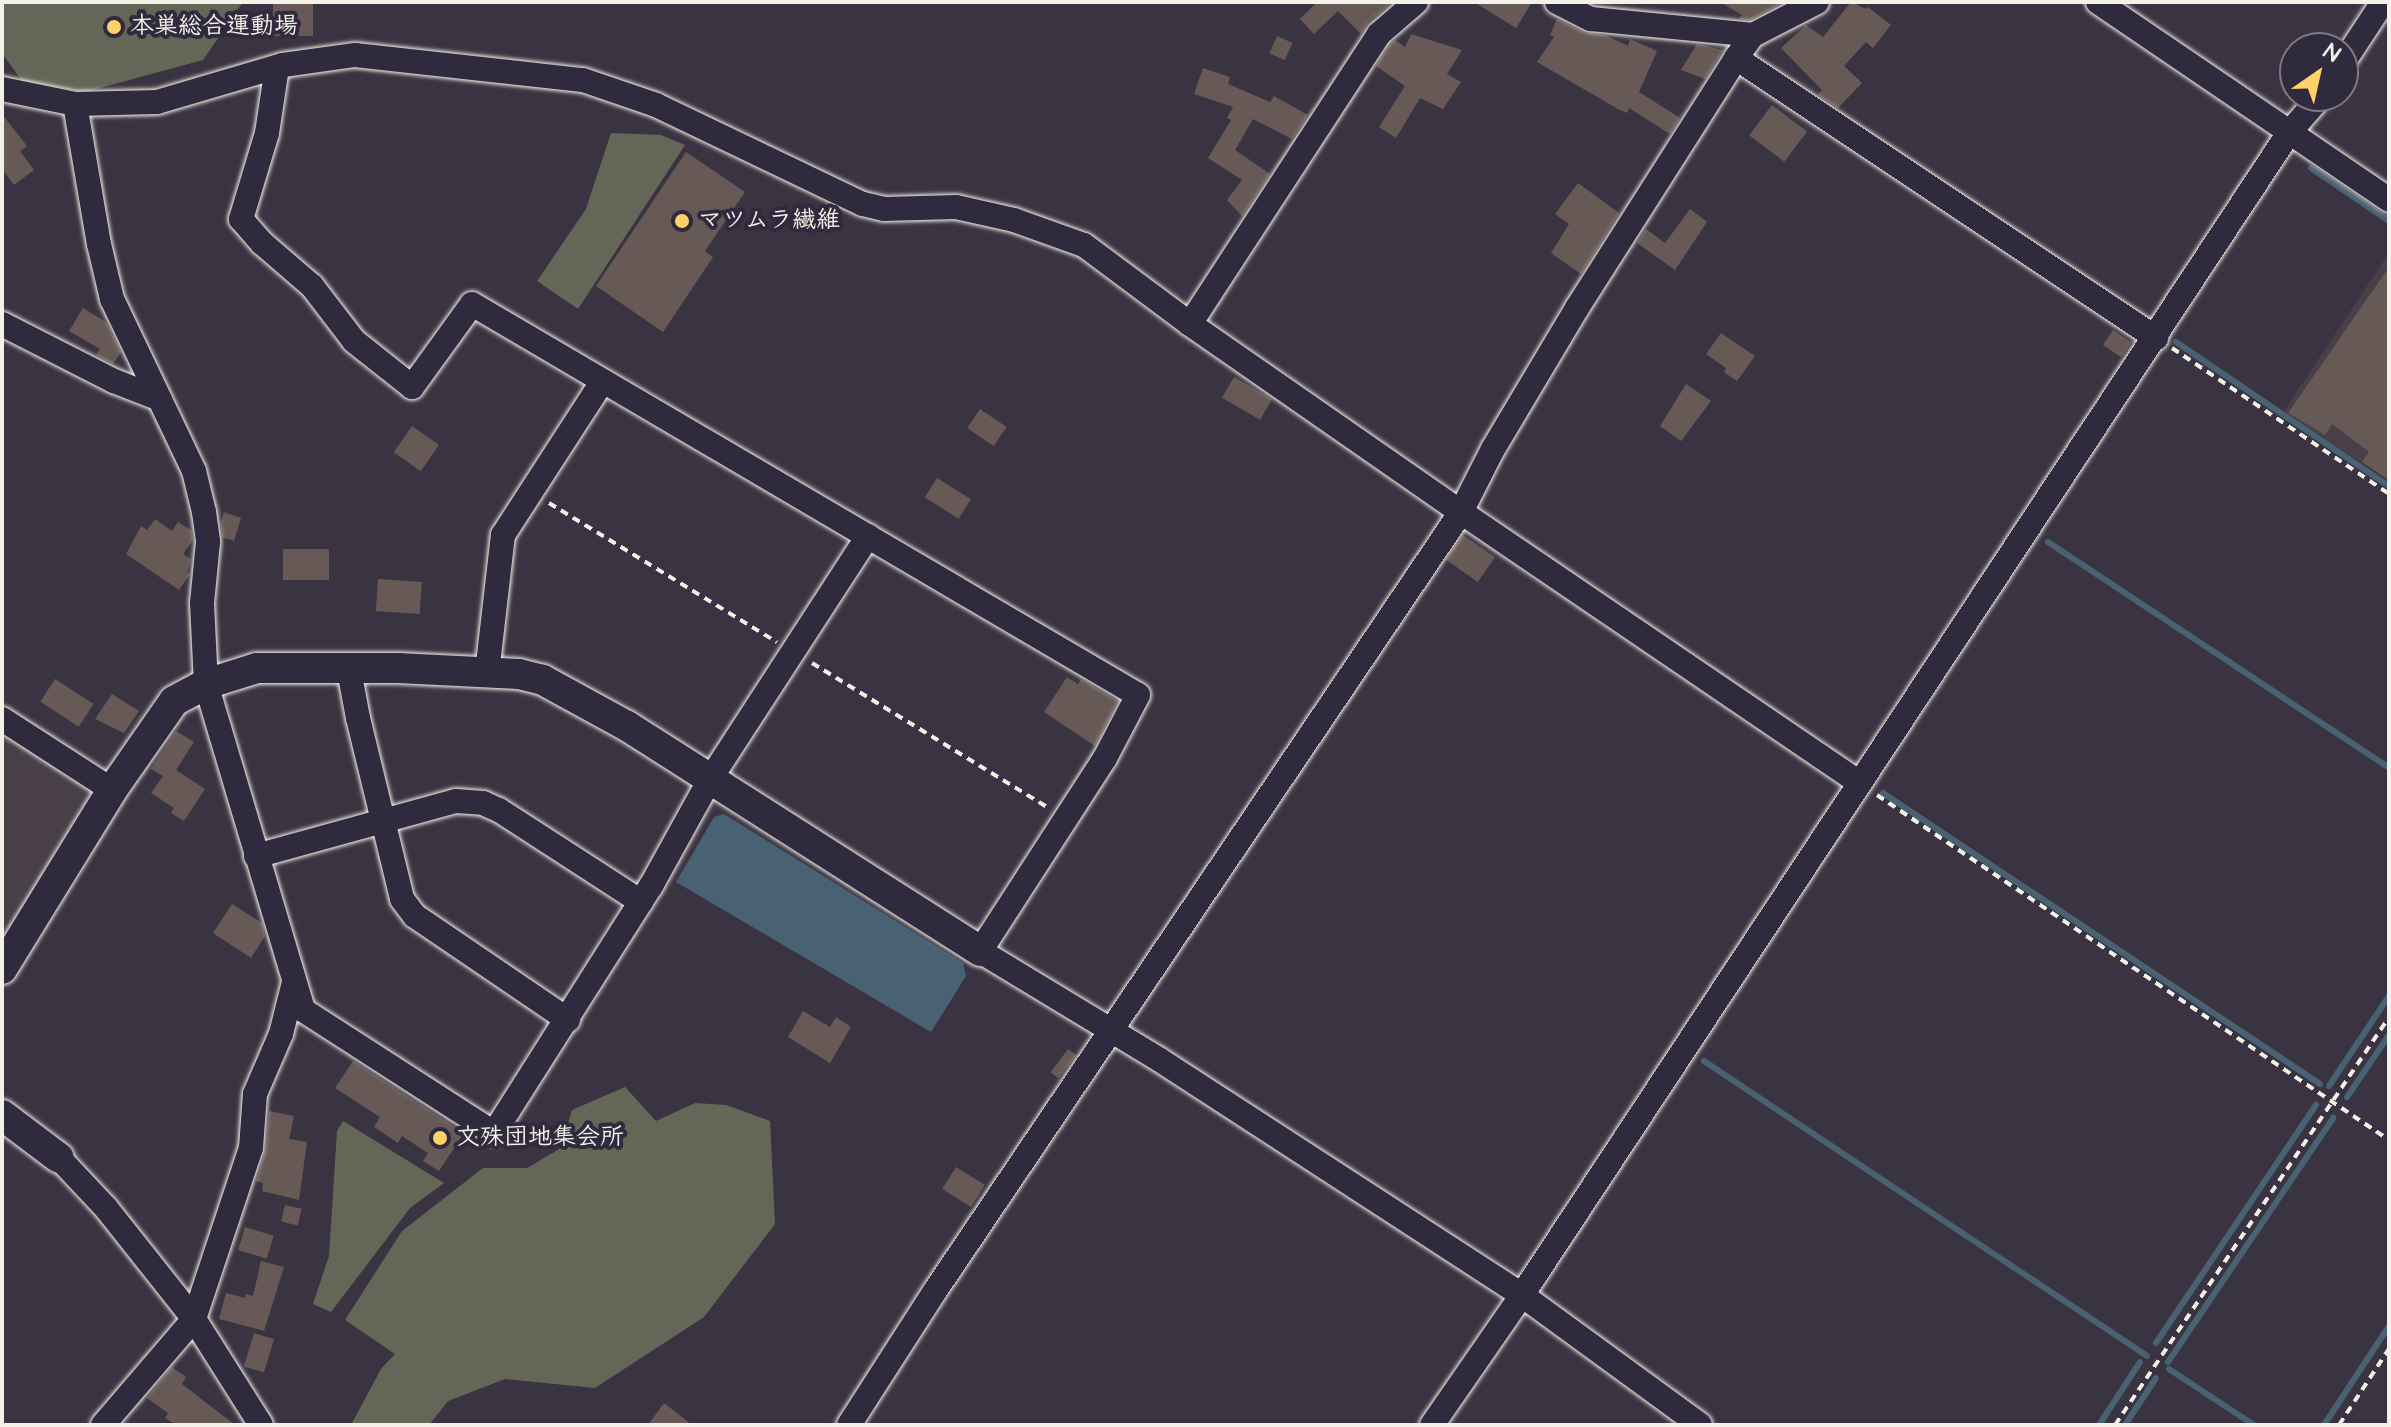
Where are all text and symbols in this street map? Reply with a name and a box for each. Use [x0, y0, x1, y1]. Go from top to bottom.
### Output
place label: 本巣総合運動場 [130, 13, 298, 41]
marker: 本巣総合運動場 [105, 18, 123, 36]
north arrow [2279, 32, 2359, 112]
text: N [2317, 37, 2346, 70]
place label: マツムラ繊維 [698, 207, 842, 235]
marker: マツムラ繊維 [673, 212, 691, 230]
place label: 文殊団地集会所 [456, 1124, 624, 1152]
marker: 文殊団地集会所 [431, 1129, 449, 1147]

